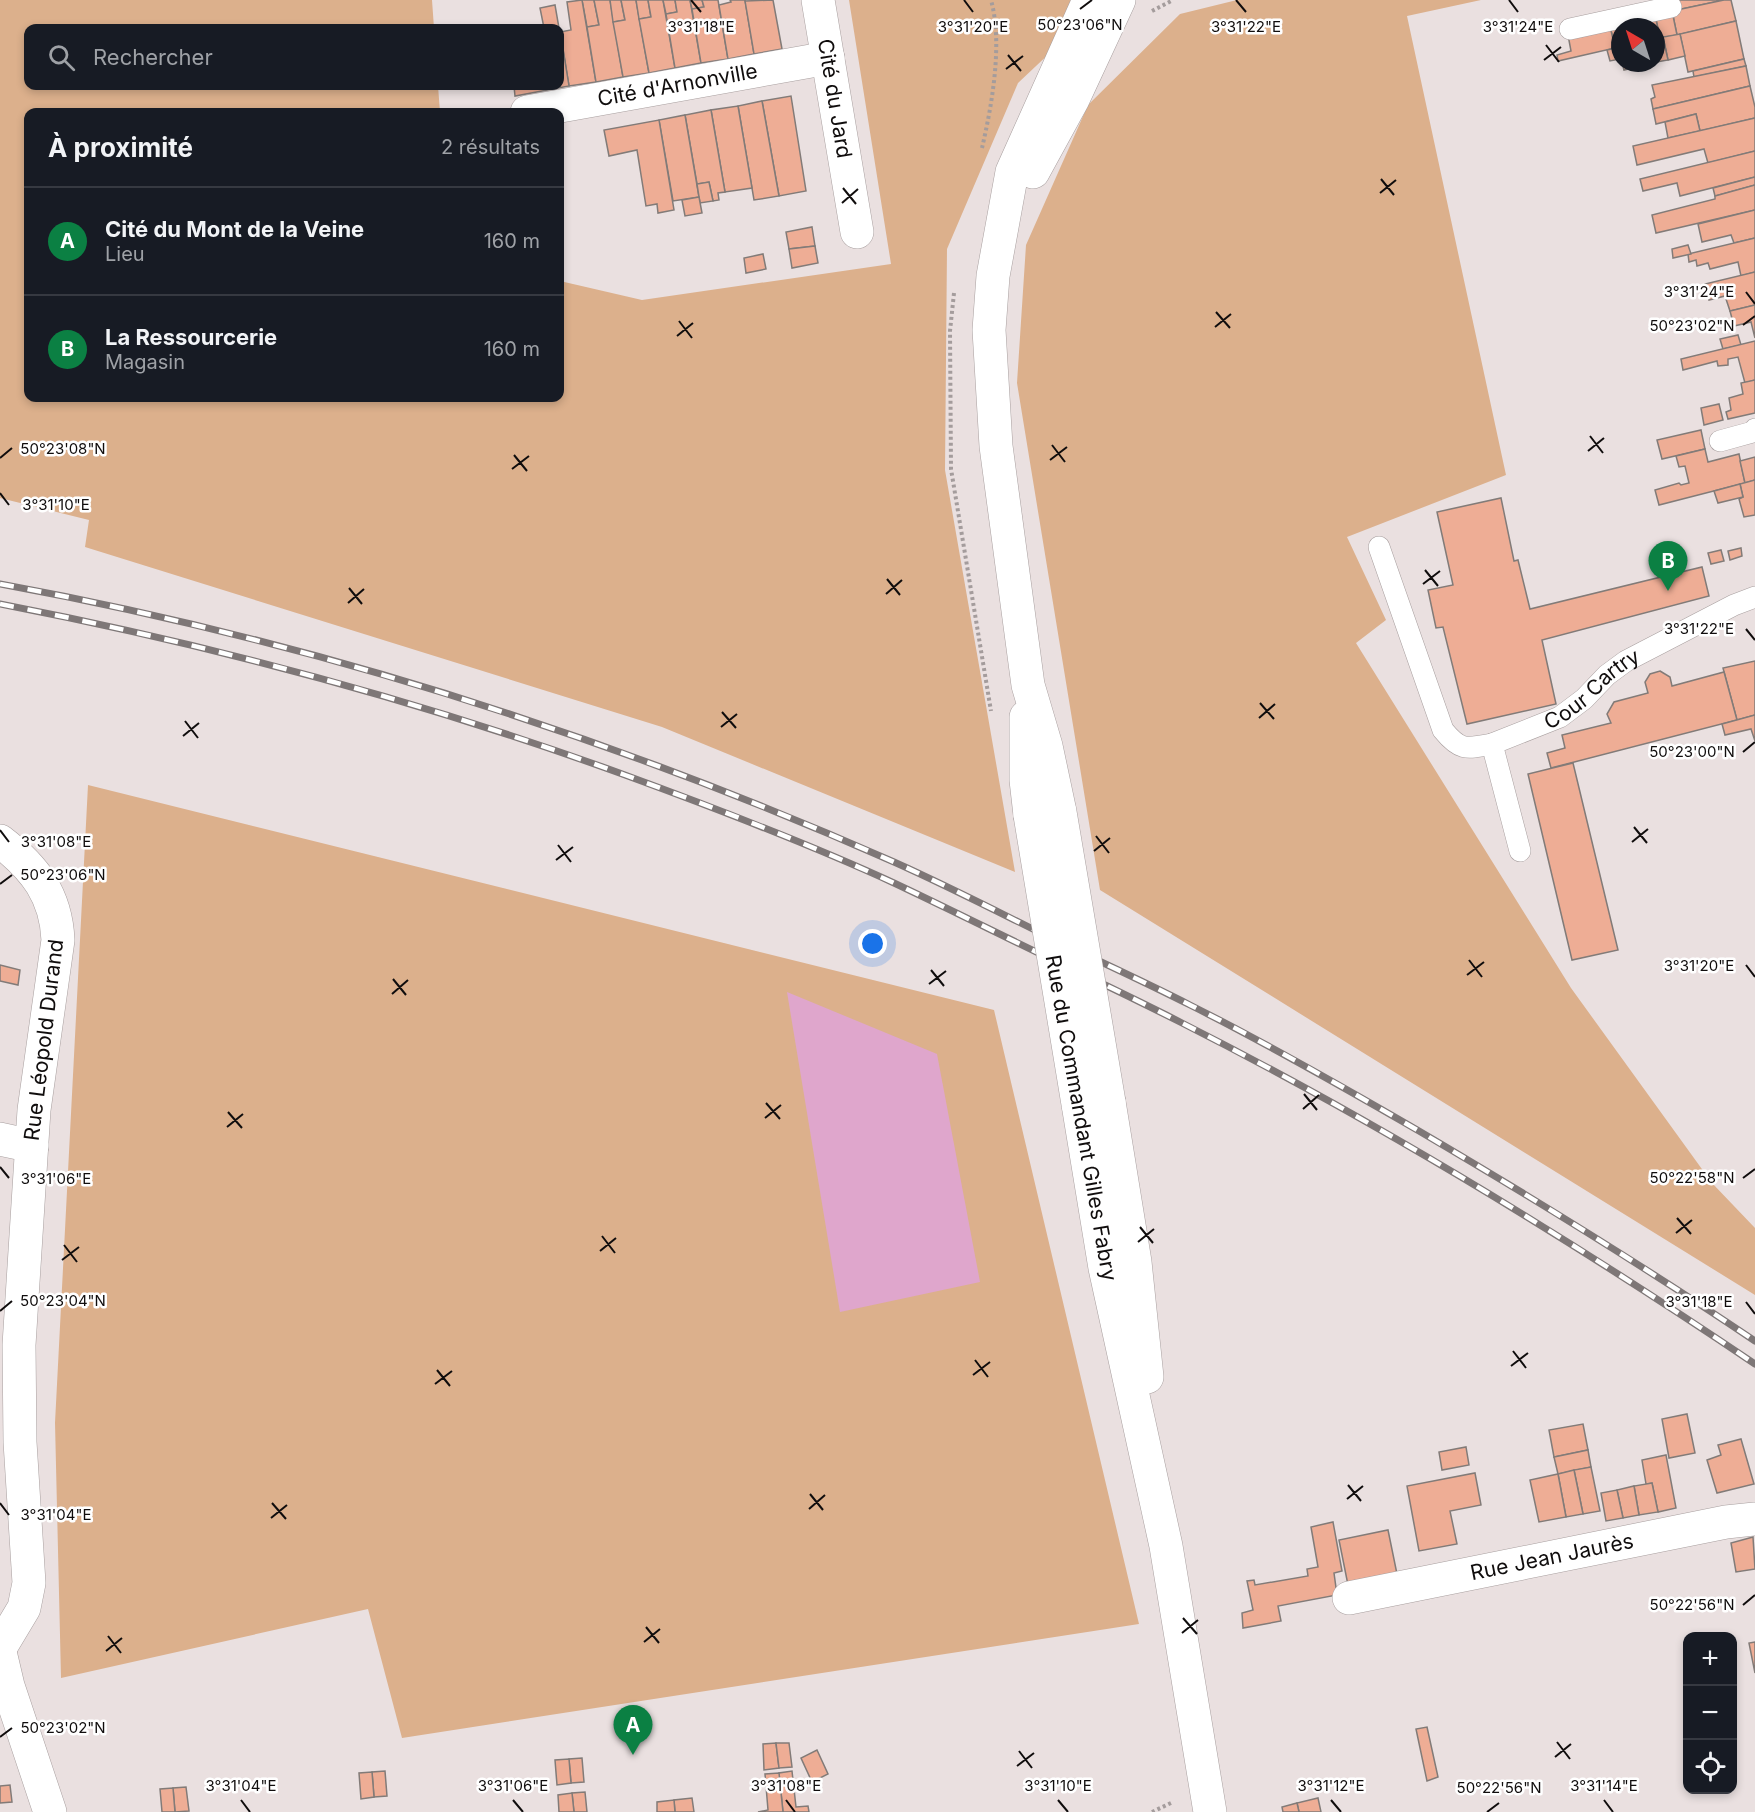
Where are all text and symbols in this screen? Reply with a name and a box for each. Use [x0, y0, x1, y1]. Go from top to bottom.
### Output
text: 50°23'06"N [1037, 15, 1123, 34]
text: 3°31'18"E [667, 17, 735, 36]
text: 3°31'20"E [938, 17, 1008, 36]
text: 3°31'22"E [1211, 17, 1281, 36]
text: 3°31'24"E [1483, 17, 1553, 36]
north arrow [1611, 18, 1665, 72]
search box [24, 24, 564, 90]
street label: Cité du Jard [813, 37, 857, 160]
icon: search [45, 41, 78, 74]
text: Rechercher [93, 44, 213, 70]
street label: Cité d'Arnonville [596, 58, 759, 111]
text: À proximité [48, 132, 193, 163]
text: 2 résultats [441, 135, 540, 159]
text: Cité du Mont de la Veine [105, 216, 364, 242]
text: A [60, 229, 75, 253]
text: 160 m [484, 229, 540, 253]
text: Lieu [105, 242, 145, 266]
text: 3°31'24"E [1664, 282, 1734, 301]
text: 50°23'02"N [1649, 316, 1735, 335]
text: La Ressourcerie [105, 324, 277, 350]
text: B [61, 337, 74, 361]
text: 160 m [484, 337, 540, 361]
text: Magasin [105, 350, 185, 374]
text: 50°23'08"N [20, 439, 106, 458]
text: 3°31'10"E [22, 495, 90, 514]
pin: B [1648, 542, 1688, 591]
text: 3°31'22"E [1664, 619, 1734, 638]
street label: Cour Cartry [1540, 643, 1644, 734]
text: 50°23'00"N [1649, 742, 1735, 761]
text: 3°31'08"E [21, 832, 91, 851]
text: 50°23'06"N [20, 865, 106, 884]
your location [858, 929, 887, 958]
street label: Rue Léopold Durand [19, 938, 68, 1142]
street label: Rue du Commandant Gilles Fabry [1040, 953, 1123, 1283]
text: 3°31'20"E [1664, 956, 1734, 975]
text: 50°22'58"N [1650, 1168, 1734, 1187]
text: 3°31'06"E [21, 1169, 91, 1188]
text: 50°23'04"N [20, 1291, 106, 1310]
text: 3°31'18"E [1665, 1292, 1733, 1311]
text: 3°31'04"E [21, 1505, 91, 1524]
street label: Rue Jean Jaurès [1468, 1528, 1636, 1585]
text: 50°22'56"N [1650, 1595, 1734, 1614]
map controls [1683, 1632, 1737, 1794]
button: + [1683, 1632, 1737, 1686]
button: − [1683, 1686, 1737, 1740]
pin: A [614, 1706, 652, 1755]
text: 50°23'02"N [20, 1718, 106, 1737]
button: locate [1683, 1740, 1737, 1794]
text: 3°31'04"E [206, 1776, 276, 1795]
text: 3°31'06"E [478, 1776, 548, 1795]
text: 3°31'08"E [751, 1776, 821, 1795]
text: 3°31'10"E [1024, 1776, 1092, 1795]
text: 3°31'12"E [1298, 1776, 1365, 1795]
text: 3°31'14"E [1570, 1776, 1638, 1795]
text: 50°22'56"N [1457, 1778, 1541, 1797]

